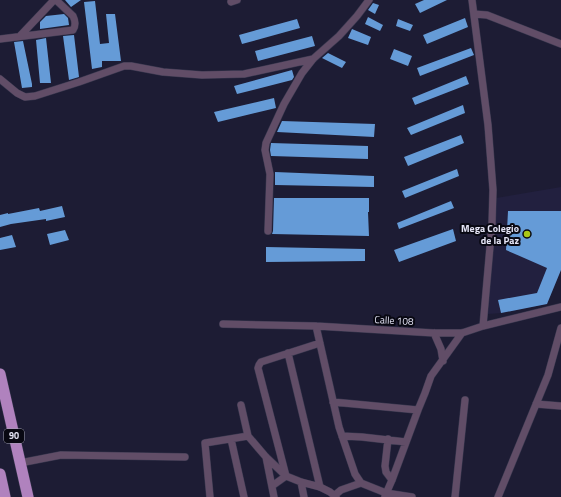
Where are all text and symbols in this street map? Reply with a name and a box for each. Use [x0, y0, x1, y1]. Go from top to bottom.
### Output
place label: Mega Colegio de la Paz [461, 221, 519, 248]
marker: Mega Colegio de la Paz [522, 229, 532, 239]
street label: Calle 108 [374, 312, 414, 329]
road number: 90 [4, 429, 24, 443]

